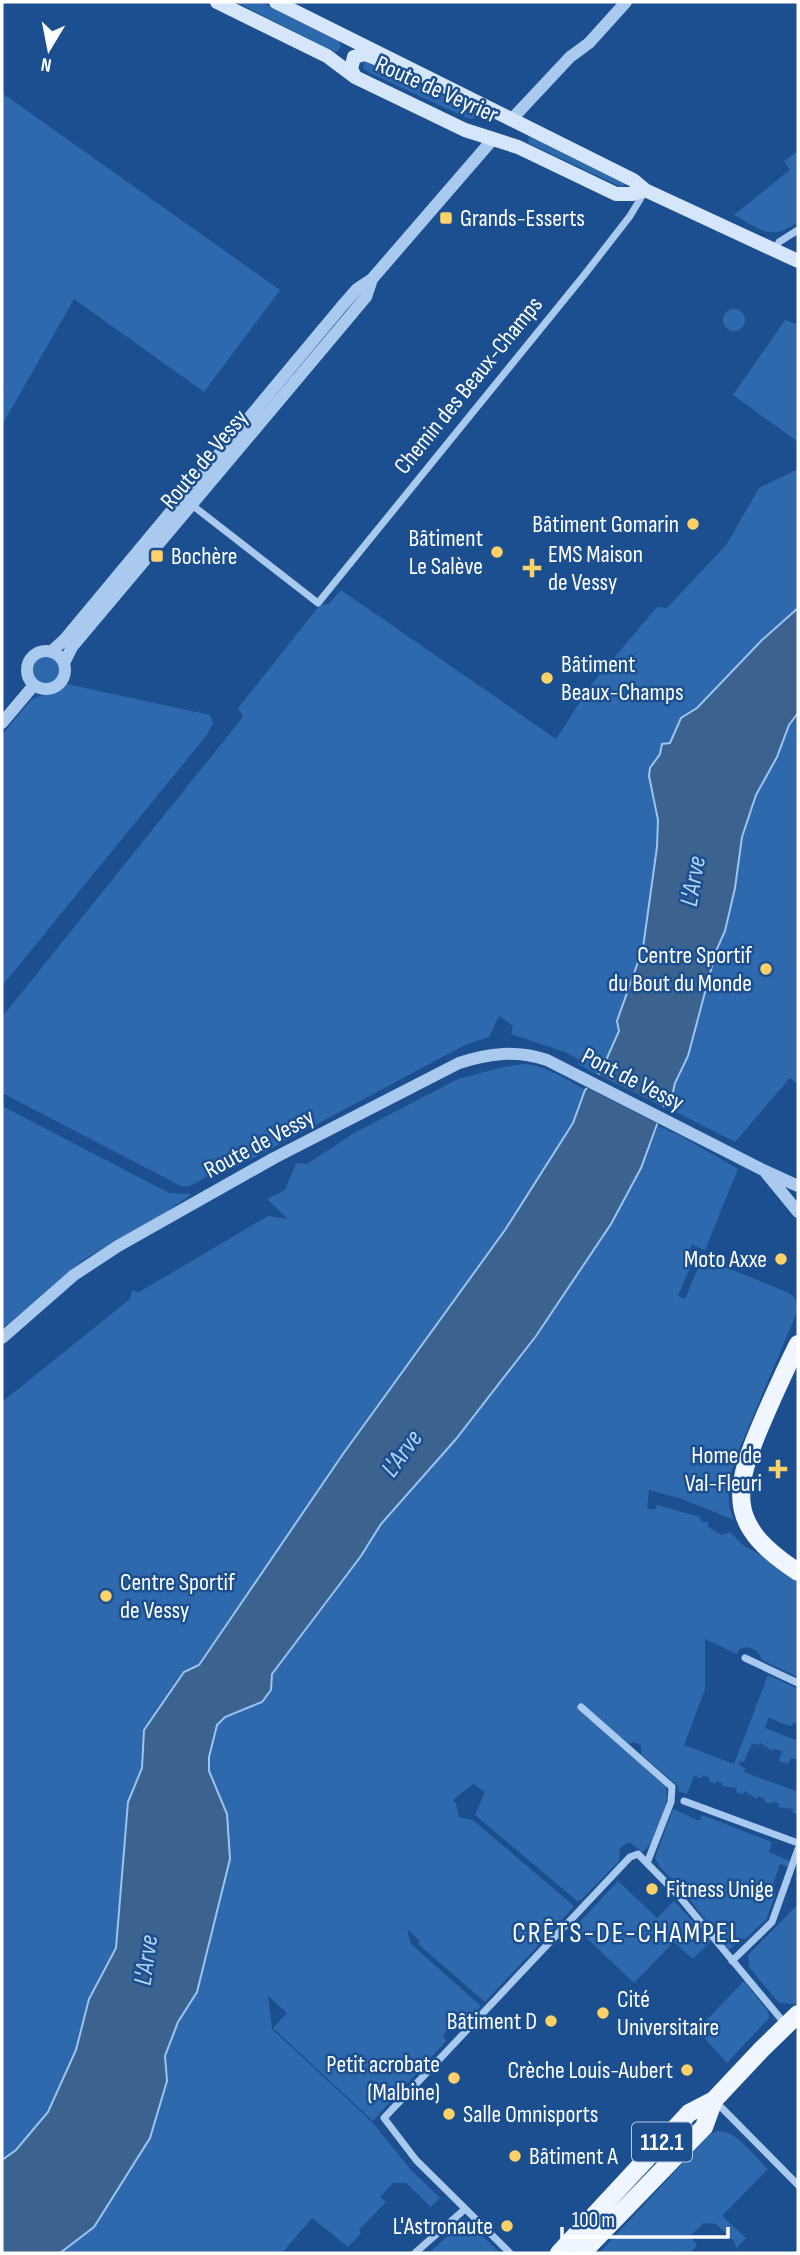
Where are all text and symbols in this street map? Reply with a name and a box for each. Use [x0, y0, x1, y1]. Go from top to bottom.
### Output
north arrow [14, 14, 84, 84]
street label: Route de Veyrier [371, 49, 503, 129]
text: N [39, 52, 53, 76]
place label: Grands-Esserts [460, 204, 585, 233]
marker: Grands-Esserts [438, 210, 454, 226]
street label: Chemin des Beaux-Champs [388, 291, 549, 480]
street label: Route de Vessy [154, 404, 254, 515]
place label: Bâtiment Gomarin [532, 510, 679, 539]
marker: Bâtiment Gomarin [685, 516, 701, 532]
place label: Bâtiment Le Salève [408, 524, 483, 581]
place label: EMS Maison de Vessy [548, 540, 643, 597]
place label: Bochère [171, 542, 237, 571]
marker: Bâtiment Le Salève [489, 544, 505, 560]
marker: Bochère [149, 548, 165, 564]
marker: EMS Maison de Vessy [522, 558, 542, 578]
place label: Bâtiment Beaux-Champs [561, 650, 684, 707]
marker: Bâtiment Beaux-Champs [539, 670, 555, 686]
water label: L'Arve [674, 854, 713, 909]
place label: Centre Sportif du Bout du Monde [608, 941, 753, 998]
marker: Centre Sportif du Bout du Monde [758, 961, 774, 977]
street label: Pont de Vessy [577, 1041, 689, 1118]
street label: Route de Vessy [199, 1102, 319, 1185]
place label: Moto Axxe [684, 1245, 767, 1274]
marker: Moto Axxe [773, 1251, 789, 1267]
water label: L'Arve [375, 1424, 430, 1483]
place label: Home de Val-Fleuri [685, 1441, 762, 1498]
marker: Home de Val-Fleuri [768, 1459, 788, 1479]
place label: Centre Sportif de Vessy [120, 1568, 236, 1625]
marker: Centre Sportif de Vessy [98, 1588, 114, 1604]
place label: Fitness Unige [666, 1875, 774, 1904]
marker: Fitness Unige [644, 1881, 660, 1897]
district label: CRÊTS-DE-CHAMPEL [512, 1917, 742, 1950]
water label: L'Arve [128, 1933, 165, 1987]
place label: Cité Universitaire [617, 1985, 719, 2042]
marker: Cité Universitaire [595, 2005, 611, 2021]
place label: Bâtiment D [447, 2007, 537, 2036]
marker: Bâtiment D [543, 2013, 559, 2029]
place label: Petit acrobate (Malbine) [326, 2050, 440, 2107]
place label: Crèche Louis-Aubert [508, 2056, 673, 2085]
marker: Crèche Louis-Aubert [679, 2062, 695, 2078]
marker: Petit acrobate (Malbine) [446, 2070, 462, 2086]
place label: Salle Omnisports [463, 2100, 598, 2129]
marker: Salle Omnisports [441, 2106, 457, 2122]
road number: 112.1 [632, 2122, 692, 2162]
place label: Bâtiment A [529, 2142, 618, 2171]
marker: Bâtiment A [507, 2148, 523, 2164]
scale bar [562, 2196, 728, 2240]
text: 100 m [572, 2208, 615, 2233]
place label: L'Astronaute [393, 2212, 493, 2241]
marker: L'Astronaute [499, 2218, 515, 2234]

